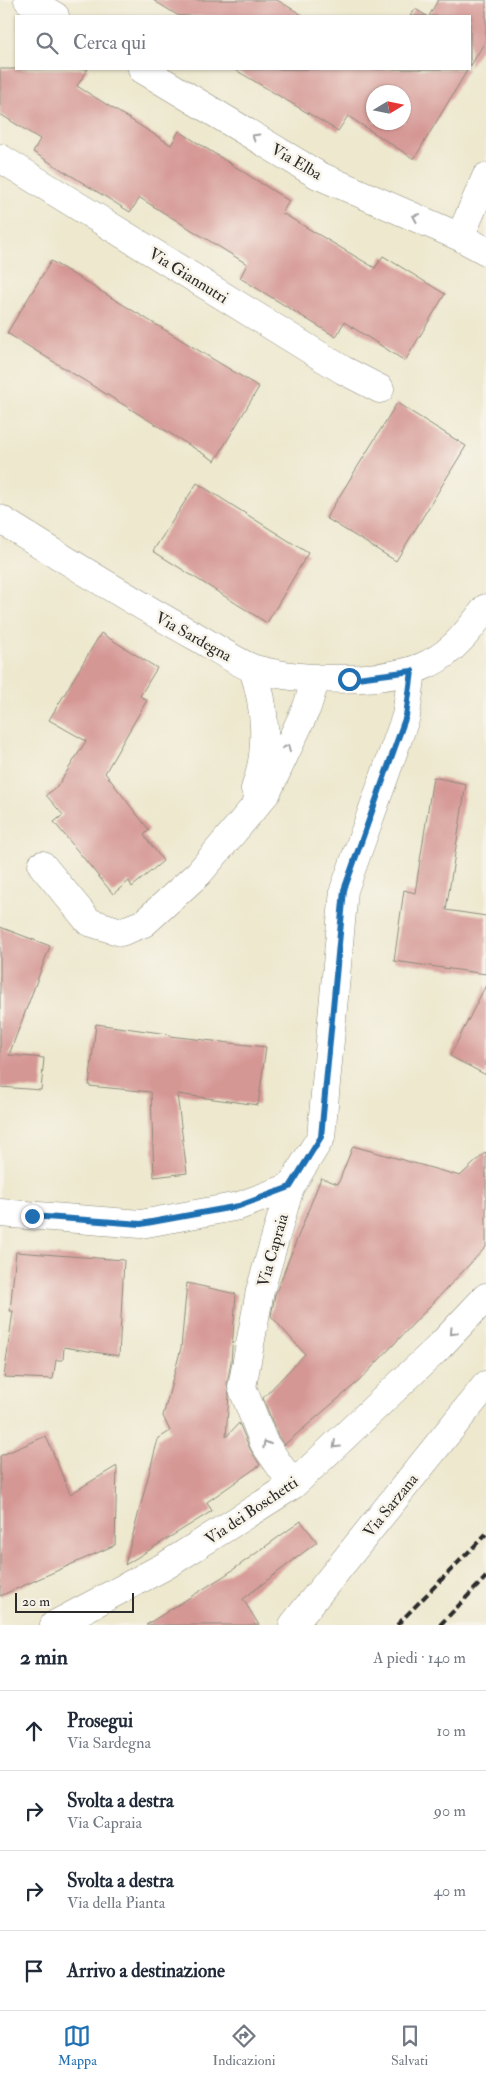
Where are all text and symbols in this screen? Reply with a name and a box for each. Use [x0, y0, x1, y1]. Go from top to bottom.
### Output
search box [15, 15, 471, 70]
icon: search [33, 29, 61, 57]
text: Cerca qui [73, 31, 146, 55]
north arrow [366, 85, 411, 130]
one-way arrow [252, 133, 261, 143]
street label: Via Elba [267, 139, 326, 185]
one-way arrow [412, 213, 421, 224]
street label: Via Giannutri [145, 244, 232, 308]
street label: Via Sardegna [152, 608, 235, 666]
route start [338, 668, 361, 691]
one-way arrow [281, 744, 291, 753]
route end [21, 1205, 44, 1228]
street label: Via Capraia [253, 1211, 294, 1289]
one-way arrow [450, 1327, 459, 1336]
one-way arrow [332, 1439, 341, 1448]
one-way arrow [262, 1441, 272, 1450]
street label: Via Sarzana [359, 1469, 423, 1541]
street label: Via dei Boschetti [201, 1472, 302, 1549]
scale bar [15, 1590, 134, 1613]
text: 20 m [22, 1593, 50, 1610]
text: 2 min [20, 1644, 68, 1671]
text: A piedi · 140 m [373, 1648, 466, 1668]
text: Prosegui [67, 1709, 133, 1733]
icon: ahead [20, 1717, 48, 1745]
text: 10 m [436, 1721, 466, 1741]
text: Via Sardegna [67, 1733, 151, 1753]
text: Svolta a destra [67, 1789, 174, 1813]
icon: right [20, 1797, 48, 1825]
text: 90 m [434, 1801, 466, 1821]
text: Via Capraia [67, 1813, 142, 1833]
text: Svolta a destra [67, 1869, 174, 1893]
icon: right [20, 1877, 48, 1905]
text: 40 m [433, 1881, 466, 1901]
text: Via della Pianta [67, 1893, 165, 1913]
icon: arrive [20, 1957, 48, 1985]
text: Arrivo a destinazione [67, 1959, 225, 1983]
tab: Mappa [58, 2022, 97, 2069]
tab: Indicazioni [213, 2022, 275, 2069]
tab: Salvati [391, 2022, 428, 2069]

